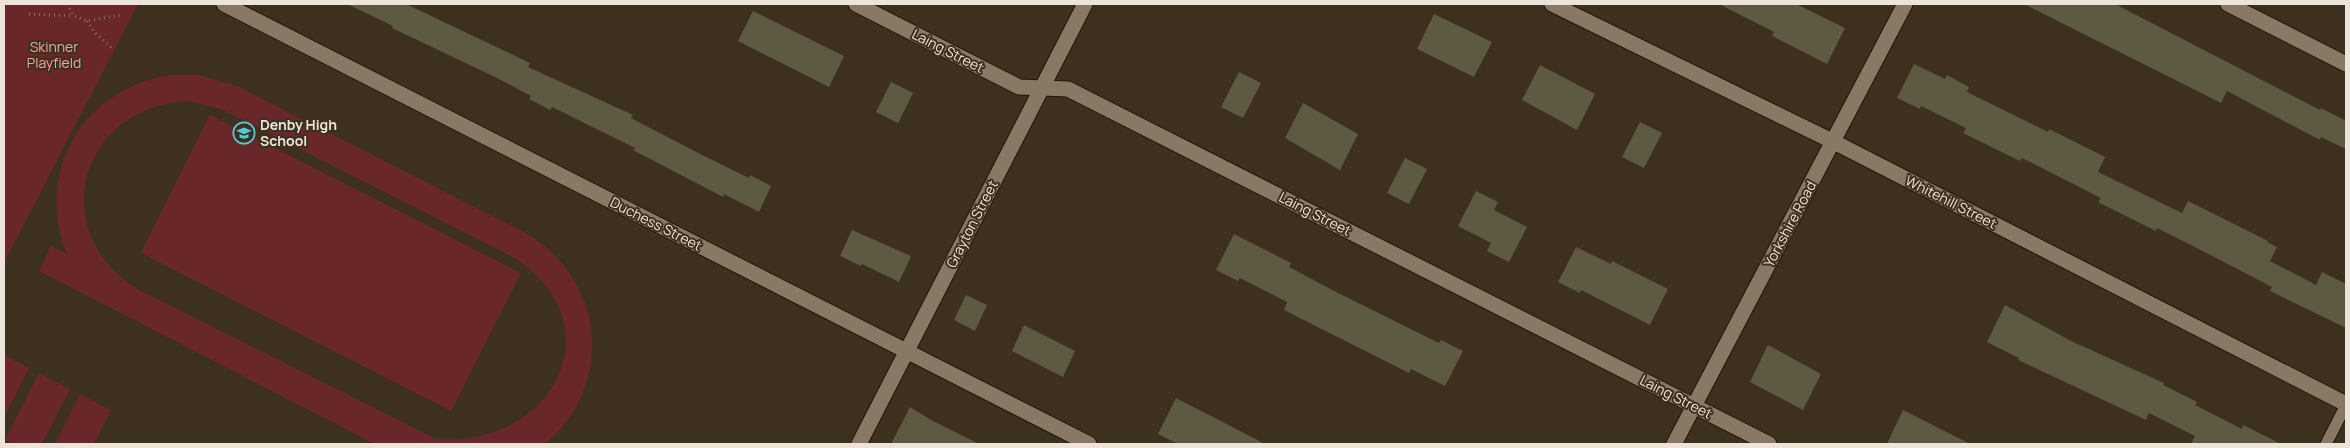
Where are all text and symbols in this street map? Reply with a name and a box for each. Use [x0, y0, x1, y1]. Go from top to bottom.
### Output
street label: Laing Street [909, 24, 988, 77]
park label: Skinner Playfield [27, 37, 81, 72]
place label: Denby High School [260, 115, 337, 150]
school or university icon: Denby High School [232, 121, 256, 145]
street label: Whitehill Street [1902, 170, 2001, 233]
street label: Grayton Street [941, 176, 1002, 271]
street label: Yorkshire Road [1759, 177, 1820, 270]
street label: Laing Street [1276, 187, 1355, 240]
street label: Duchess Street [607, 192, 706, 255]
street label: Laing Street [1637, 370, 1716, 423]

